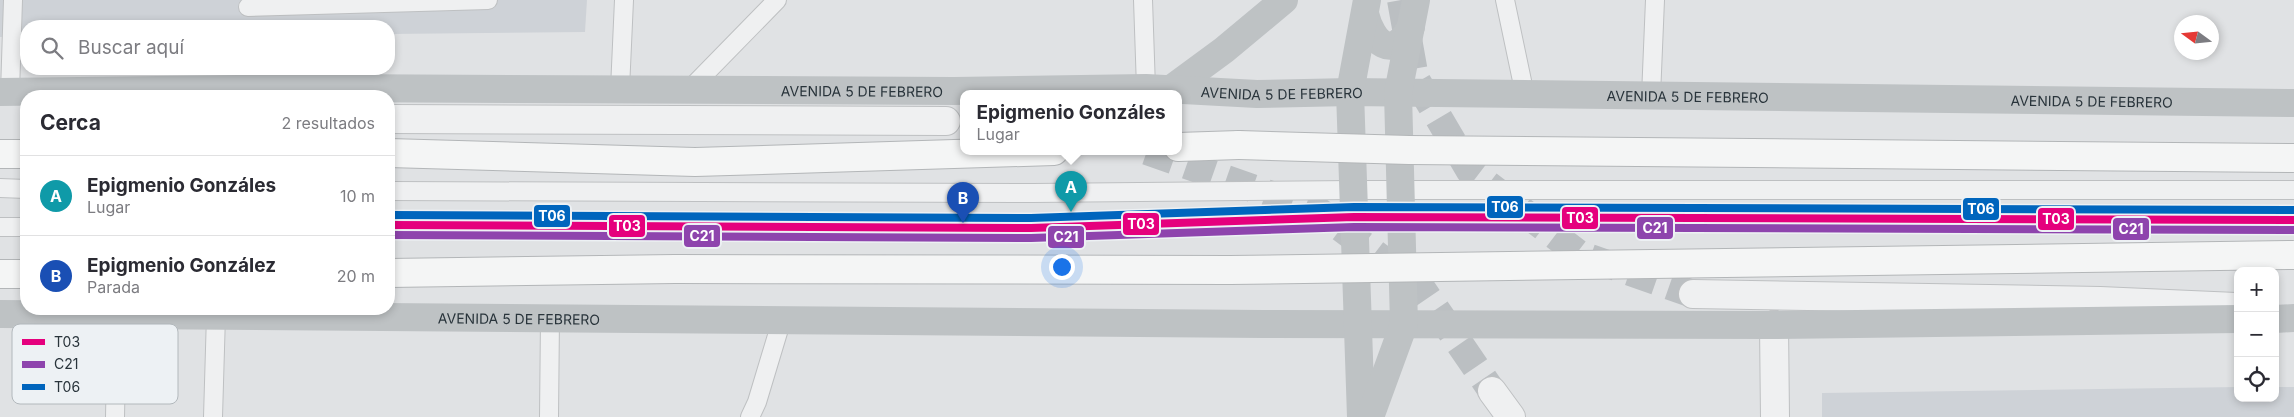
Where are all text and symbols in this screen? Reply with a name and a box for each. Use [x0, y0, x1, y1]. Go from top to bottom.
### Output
north arrow [2174, 15, 2219, 60]
search box [20, 20, 395, 75]
icon: search [38, 34, 66, 62]
text: Buscar aquí [78, 36, 184, 59]
street label: AVENIDA 5 DE FEBRERO [781, 82, 943, 99]
street label: AVENIDA 5 DE FEBRERO [1200, 82, 1363, 103]
street label: AVENIDA 5 DE FEBRERO [1606, 86, 1769, 105]
popup [960, 90, 1182, 155]
street label: AVENIDA 5 DE FEBRERO [2010, 91, 2173, 110]
text: Epigmenio Gonzáles [976, 101, 1166, 124]
text: Cerca [40, 110, 101, 135]
text: 2 resultados [282, 113, 375, 133]
text: Lugar [976, 124, 1020, 144]
pin: A [1055, 171, 1087, 212]
text: Epigmenio Gonzáles [87, 174, 276, 197]
pin: B [947, 182, 979, 223]
text: A [50, 186, 62, 206]
text: 10 m [340, 186, 375, 206]
line badge: T06 [1486, 195, 1524, 219]
text: Lugar [87, 197, 130, 217]
line badge: T06 [1962, 197, 2000, 221]
text: T06 [1491, 198, 1519, 215]
text: T06 [1967, 200, 1995, 217]
line badge: T06 [533, 204, 571, 228]
line badge: T03 [1561, 206, 1599, 230]
text: T06 [538, 207, 566, 224]
line badge: T03 [2037, 207, 2075, 231]
text: T03 [1566, 209, 1594, 226]
text: T03 [2042, 210, 2070, 227]
line badge: T03 [1122, 212, 1160, 236]
line badge: T03 [608, 214, 646, 238]
text: T03 [1127, 215, 1155, 232]
line badge: C21 [1636, 216, 1674, 240]
text: T03 [613, 217, 641, 234]
line badge: C21 [2112, 217, 2150, 241]
text: C21 [1642, 219, 1668, 236]
text: C21 [2118, 220, 2144, 237]
line badge: C21 [683, 224, 721, 248]
line badge: C21 [1047, 225, 1085, 249]
text: C21 [689, 227, 715, 244]
text: C21 [1053, 228, 1079, 245]
text: Epigmenio González [87, 254, 276, 277]
your location [1049, 254, 1075, 280]
text: B [51, 266, 61, 286]
text: 20 m [337, 266, 375, 286]
map controls [2234, 267, 2279, 402]
button: + [2234, 267, 2279, 312]
text: Parada [87, 277, 140, 297]
street label: AVENIDA 5 DE FEBRERO [438, 309, 600, 327]
button: − [2234, 312, 2279, 357]
legend [12, 324, 178, 404]
text: T03 [54, 333, 80, 350]
text: C21 [54, 355, 78, 372]
button: locate [2234, 357, 2279, 402]
text: T06 [54, 378, 80, 395]

